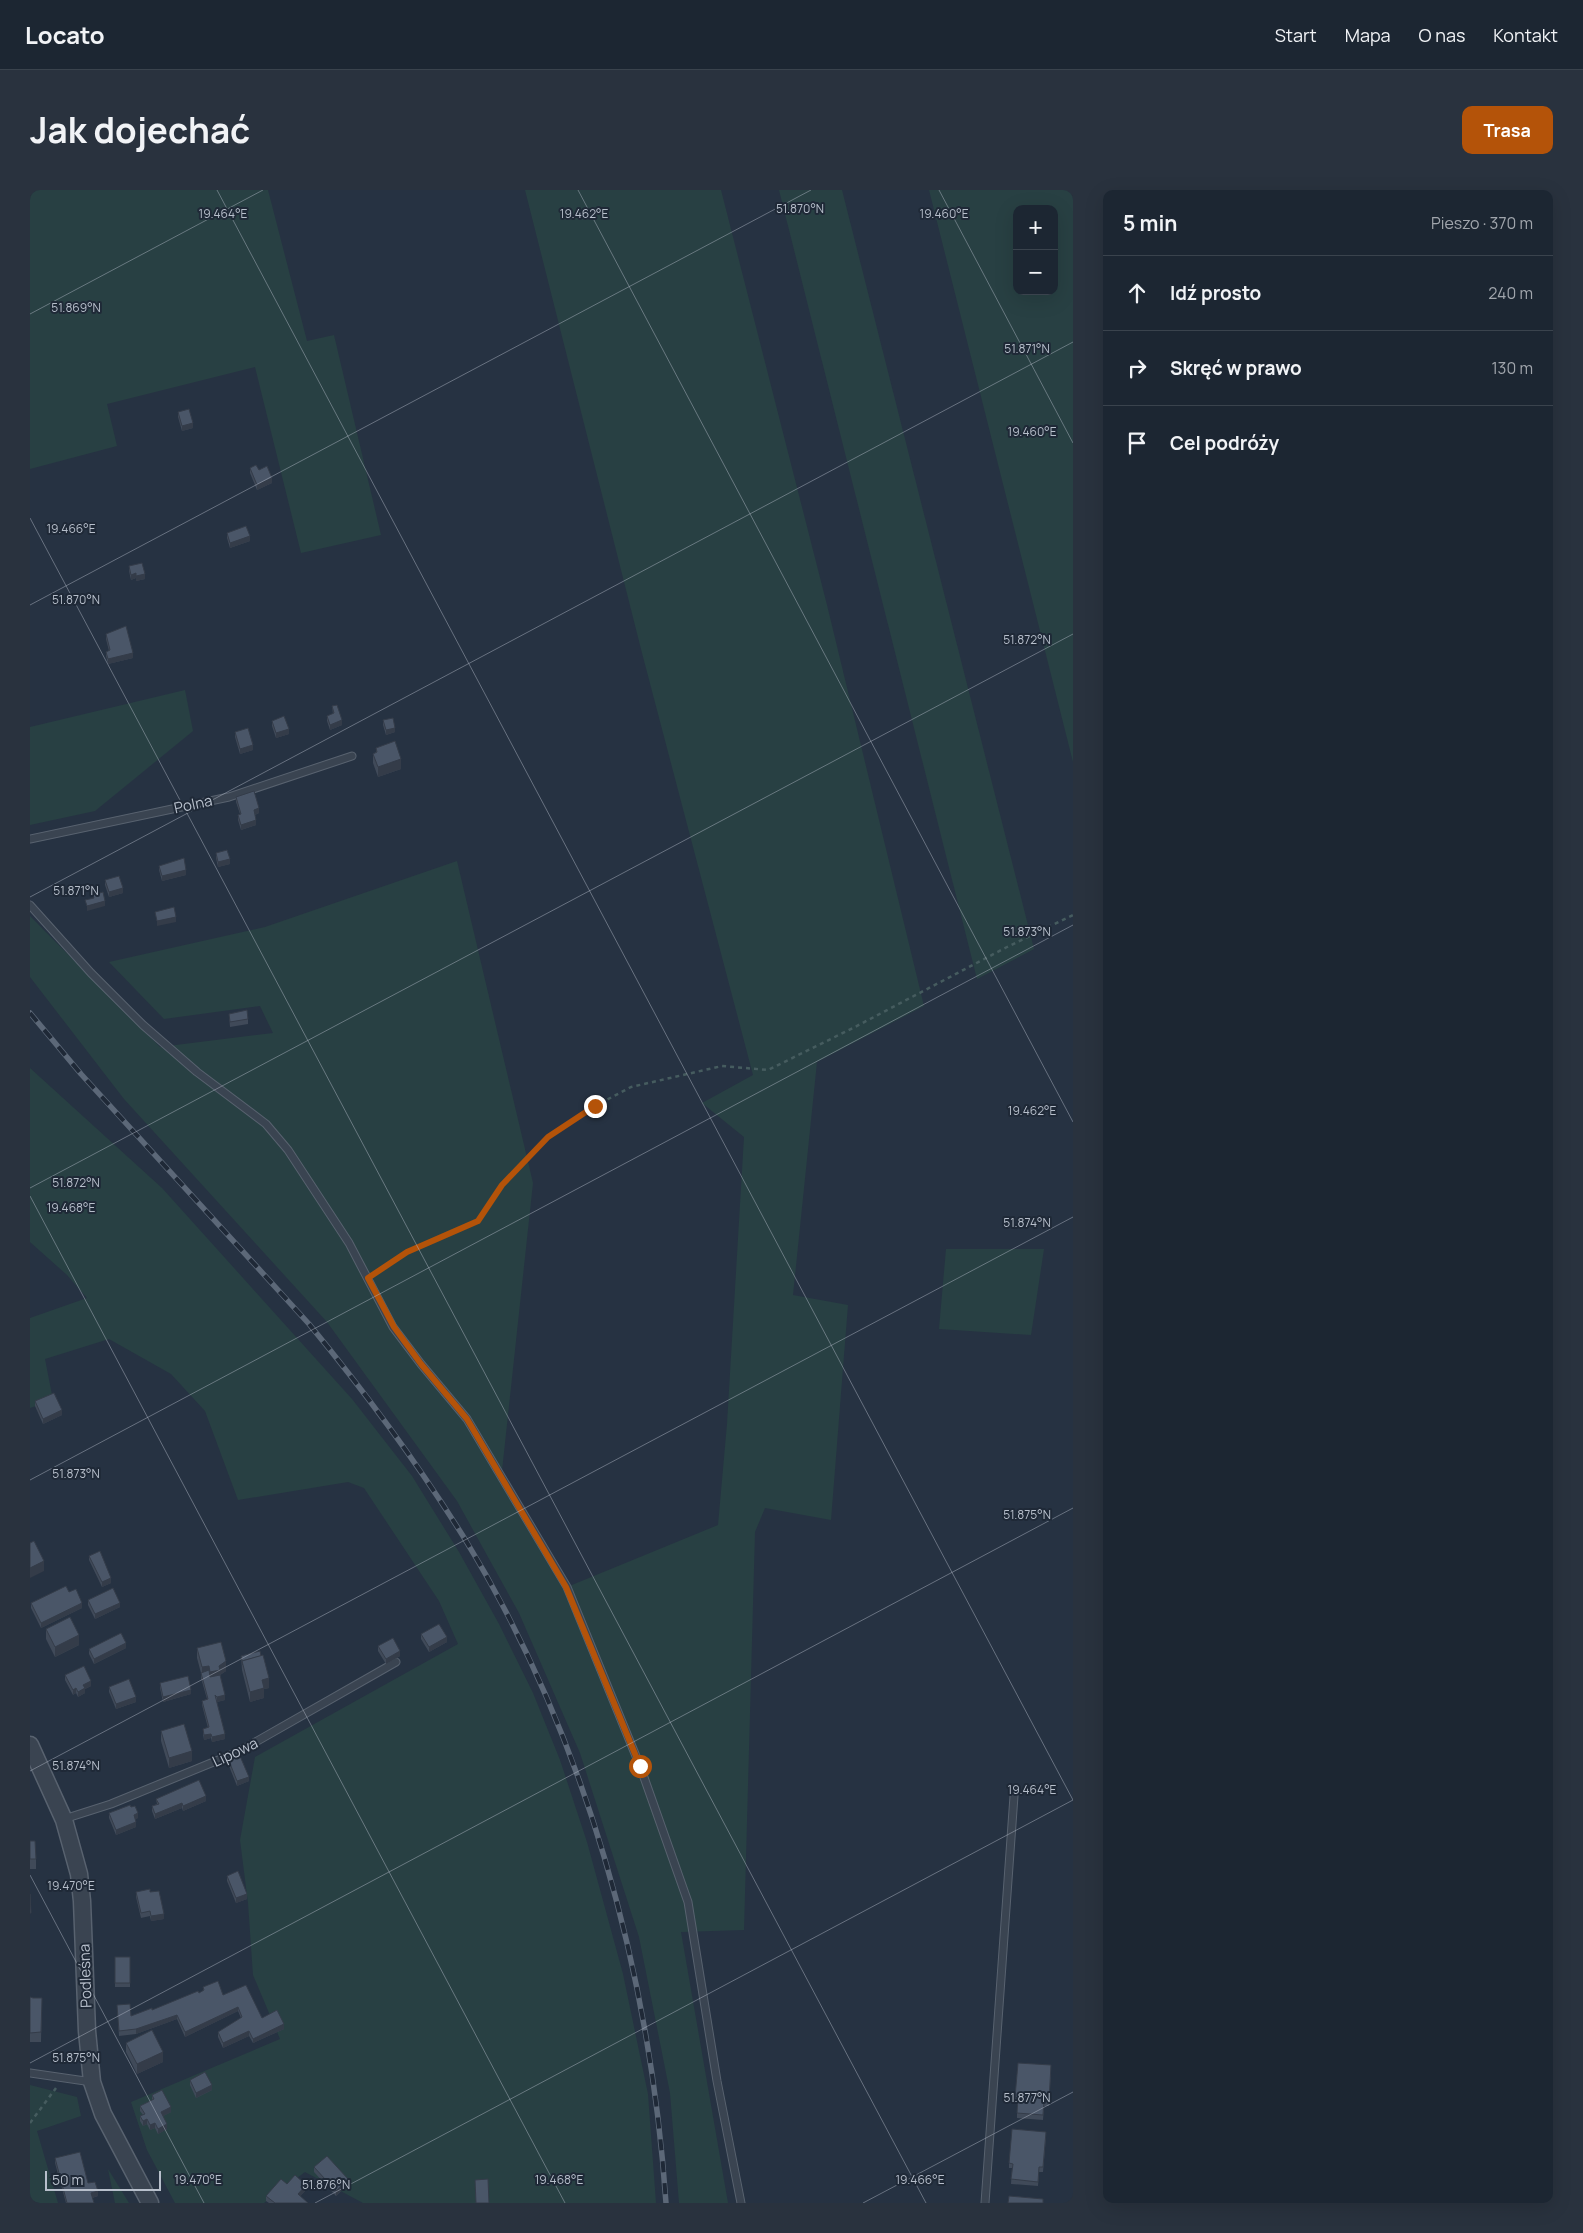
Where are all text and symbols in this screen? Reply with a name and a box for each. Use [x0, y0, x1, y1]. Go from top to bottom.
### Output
text: Locato [25, 18, 105, 51]
text: Start [1275, 23, 1317, 47]
text: Mapa [1345, 23, 1391, 47]
text: O nas [1419, 23, 1465, 47]
text: Kontakt [1493, 23, 1558, 47]
text: Jak dojechać [30, 106, 250, 154]
button: Trasa [1462, 106, 1553, 154]
text: 51.870°N [776, 200, 824, 217]
text: 19.464°E [199, 205, 248, 222]
text: 19.462°E [560, 205, 608, 222]
text: 19.460°E [919, 205, 969, 222]
map controls [1013, 205, 1058, 295]
button: + [1013, 205, 1058, 250]
text: 5 min [1123, 209, 1177, 237]
text: Pieszo · 370 m [1431, 212, 1533, 234]
button: − [1013, 250, 1058, 295]
icon: ahead [1123, 279, 1151, 307]
text: Idź prosto [1170, 280, 1261, 306]
text: 240 m [1488, 282, 1533, 304]
text: 51.869°N [51, 299, 101, 316]
text: 51.871°N [1004, 340, 1050, 357]
icon: right [1123, 354, 1151, 382]
text: Skręć w prawo [1170, 355, 1302, 381]
text: 130 m [1491, 357, 1533, 379]
text: 19.460°E [1007, 423, 1057, 440]
icon: arrive [1123, 429, 1151, 457]
text: Cel podróży [1170, 430, 1279, 456]
text: 19.466°E [46, 520, 96, 537]
text: 51.870°N [52, 591, 100, 608]
text: 51.872°N [1003, 631, 1051, 648]
street label: Polna [172, 790, 214, 818]
text: 51.871°N [53, 882, 99, 899]
text: 51.873°N [1003, 923, 1051, 940]
route end [584, 1095, 607, 1118]
text: 19.462°E [1008, 1102, 1056, 1119]
text: 51.872°N [52, 1174, 100, 1191]
text: 19.468°E [47, 1199, 95, 1216]
text: 51.874°N [1003, 1214, 1051, 1231]
text: 51.873°N [52, 1465, 100, 1482]
text: 51.875°N [1003, 1506, 1051, 1523]
street label: Lipowa [209, 1732, 261, 1772]
route start [629, 1755, 652, 1778]
text: 51.874°N [52, 1757, 100, 1774]
text: 19.464°E [1008, 1781, 1057, 1798]
text: 19.470°E [47, 1877, 95, 1894]
street label: Podleśna [73, 1944, 97, 2008]
text: 51.875°N [52, 2049, 100, 2066]
text: 51.877°N [1003, 2089, 1051, 2106]
scale bar [45, 2168, 161, 2191]
text: 50 m [52, 2170, 83, 2189]
text: 19.470°E [174, 2171, 222, 2188]
text: 19.468°E [535, 2171, 583, 2188]
text: 19.466°E [895, 2171, 945, 2188]
text: 51.876°N [302, 2176, 350, 2193]

